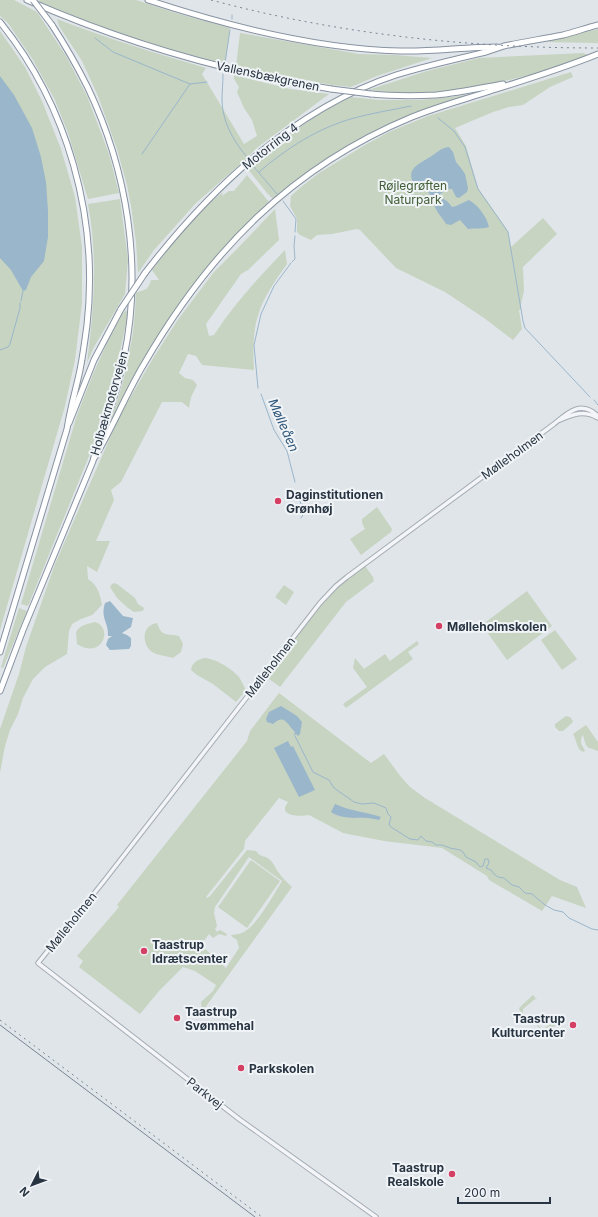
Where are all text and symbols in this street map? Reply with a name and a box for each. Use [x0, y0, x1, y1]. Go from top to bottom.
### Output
street label: Vallensbækgrenen [215, 58, 321, 94]
street label: Motorring 4 [239, 119, 301, 173]
park label: Røjlegrøften Naturpark [379, 178, 447, 207]
street label: Holbækmotorvejen [87, 349, 131, 457]
water label: Mølleåen [265, 396, 303, 454]
street label: Mølleholmen [478, 428, 546, 482]
place label: Daginstitutionen Grønhøj [286, 487, 383, 516]
marker: Daginstitutionen Grønhøj [273, 496, 283, 506]
place label: Mølleholmskolen [447, 619, 547, 634]
marker: Mølleholmskolen [434, 621, 444, 631]
street label: Mølleholmen [242, 634, 298, 700]
street label: Mølleholmen [42, 889, 100, 955]
place label: Taastrup Idrætscenter [152, 937, 228, 966]
marker: Taastrup Idrætscenter [139, 946, 149, 956]
place label: Taastrup Svømmehal [185, 1004, 254, 1033]
place label: Taastrup Kulturcenter [491, 1011, 565, 1040]
marker: Taastrup Svømmehal [172, 1013, 182, 1023]
marker: Taastrup Kulturcenter [568, 1020, 578, 1030]
place label: Parkskolen [249, 1061, 314, 1076]
marker: Parkskolen [236, 1063, 246, 1073]
street label: Parkvej [184, 1074, 226, 1112]
place label: Taastrup Realskole [388, 1160, 444, 1189]
north arrow [12, 1165, 52, 1205]
marker: Taastrup Realskole [447, 1169, 457, 1179]
scale bar [458, 1179, 550, 1205]
text: N [17, 1184, 33, 1199]
text: 200 m [464, 1185, 500, 1200]

